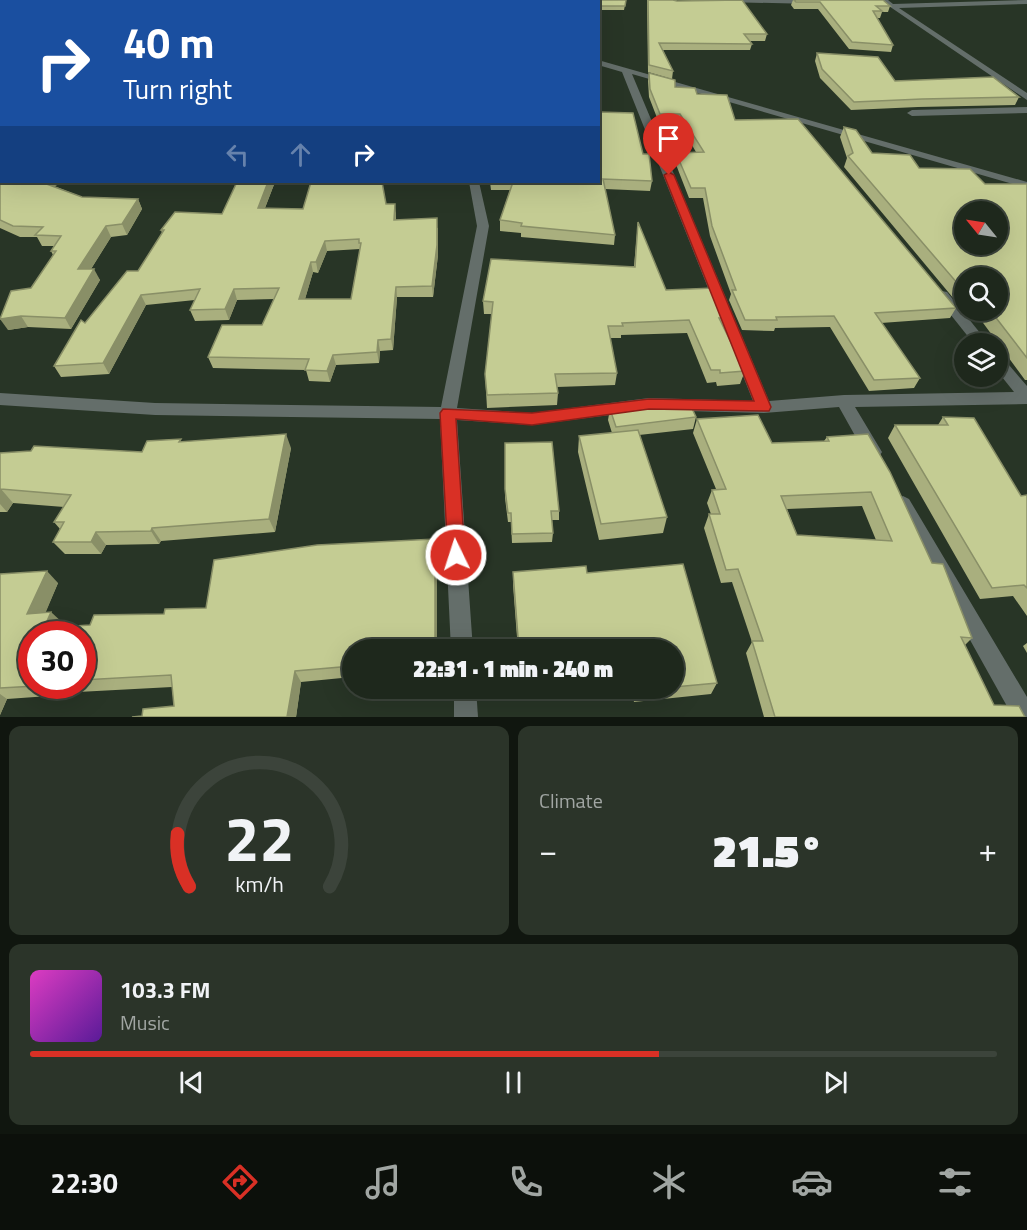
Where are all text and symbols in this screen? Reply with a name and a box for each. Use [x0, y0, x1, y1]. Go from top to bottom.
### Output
text: 40 m [123, 10, 215, 74]
icon: right [24, 24, 102, 102]
text: Turn right [123, 68, 232, 109]
pin [643, 113, 694, 175]
icon: arrive [652, 122, 685, 155]
icon: left [221, 138, 254, 171]
icon: ahead [284, 138, 317, 171]
icon: right [347, 138, 380, 171]
north arrow [954, 201, 1008, 255]
map controls [954, 201, 1008, 387]
button: search [954, 267, 1008, 321]
button: layers [954, 333, 1008, 387]
position arrow [424, 523, 488, 587]
speed limit sign: 30 [18, 621, 96, 699]
text: 22:31 · 1 min · 240 m [413, 652, 613, 686]
text: Climate [539, 785, 603, 816]
text: 22 [224, 790, 294, 885]
text: 21.5° [712, 816, 824, 884]
text: − [539, 825, 557, 875]
text: + [979, 825, 997, 875]
text: km/h [235, 869, 283, 901]
text: 103.3 FM [120, 973, 210, 1007]
text: Music [120, 1007, 170, 1038]
icon: previous [175, 1066, 208, 1099]
icon: pause [497, 1066, 530, 1099]
icon: next [819, 1066, 852, 1099]
icon: directions [219, 1161, 261, 1203]
icon: music [362, 1161, 404, 1203]
icon: phone [505, 1161, 547, 1203]
icon: climate [648, 1161, 690, 1203]
icon: car [791, 1161, 833, 1203]
icon: filters [934, 1161, 976, 1203]
text: 22:30 [51, 1162, 118, 1203]

